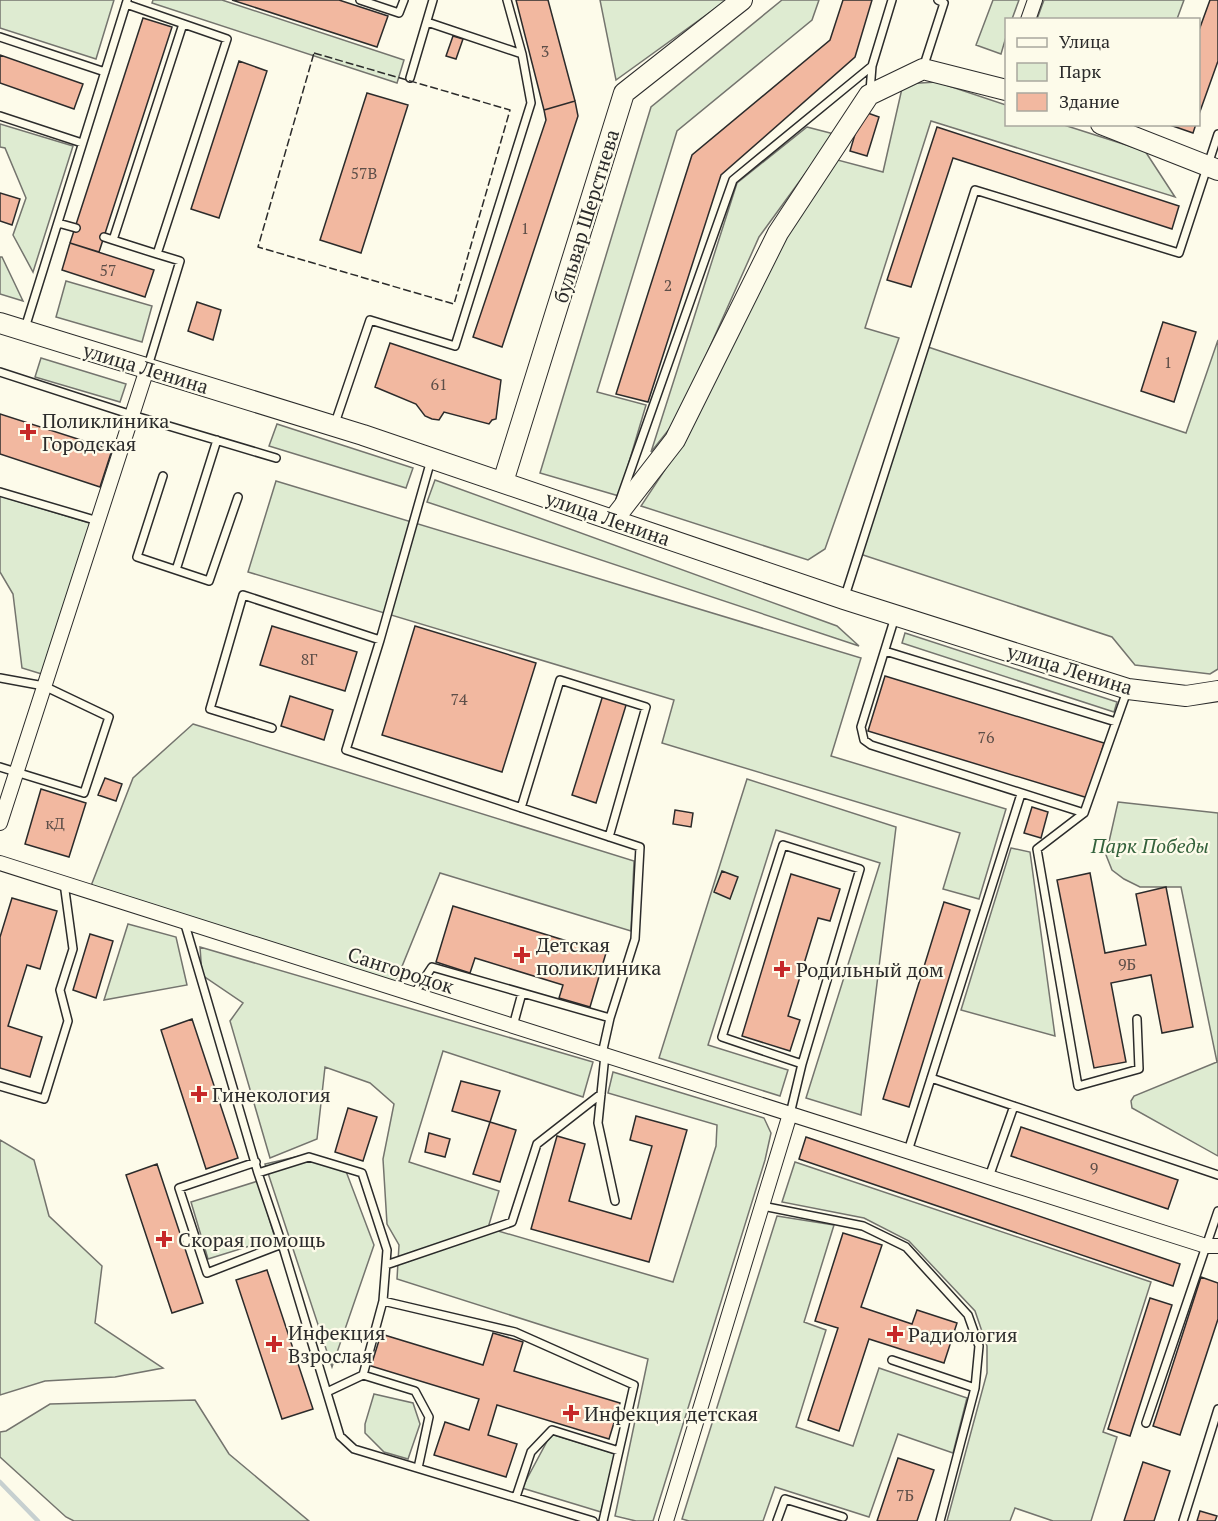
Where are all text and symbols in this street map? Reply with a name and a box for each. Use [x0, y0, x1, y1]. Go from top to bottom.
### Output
legend [1005, 18, 1200, 126]
text: Улица [1059, 29, 1110, 53]
house number: 3 [541, 40, 549, 62]
text: Парк [1059, 59, 1101, 83]
text: Здание [1059, 89, 1119, 113]
street label: бульвар Шерстнева [547, 126, 625, 306]
house number: 57В [351, 162, 377, 184]
house number: 1 [521, 217, 529, 239]
house number: 57 [99, 259, 117, 281]
house number: 2 [664, 274, 672, 296]
street label: улица Ленина [79, 336, 212, 400]
house number: 1 [1164, 351, 1172, 373]
house number: 61 [430, 373, 448, 395]
place label: Поликлиника Городская [42, 407, 169, 457]
marker: Поликлиника Городская [19, 423, 37, 441]
street label: улица Ленина [541, 484, 674, 552]
street label: улица Ленина [1003, 637, 1136, 701]
house number: 8Г [301, 648, 317, 670]
house number: 74 [450, 688, 468, 710]
house number: 76 [977, 726, 995, 748]
house number: кД [45, 812, 65, 834]
park label: Парк Победы [1090, 832, 1209, 859]
place label: Детская поликлиника [536, 931, 661, 981]
street label: Сангородок [344, 940, 458, 1000]
marker: Детская поликлиника [513, 946, 531, 964]
house number: 9Б [1118, 953, 1136, 975]
place label: Родильный дом [796, 956, 944, 983]
marker: Родильный дом [773, 960, 791, 978]
place label: Гинекология [212, 1081, 331, 1108]
marker: Гинекология [190, 1085, 208, 1103]
house number: 9 [1090, 1157, 1098, 1179]
place label: Скорая помощь [178, 1226, 325, 1253]
marker: Скорая помощь [155, 1230, 173, 1248]
place label: Инфекция Взрослая [288, 1319, 385, 1369]
place label: Радиология [908, 1321, 1018, 1348]
marker: Радиология [886, 1325, 904, 1343]
marker: Инфекция Взрослая [265, 1335, 283, 1353]
place label: Инфекция детская [584, 1400, 758, 1427]
marker: Инфекция детская [562, 1404, 580, 1422]
house number: 7Б [896, 1484, 914, 1506]

